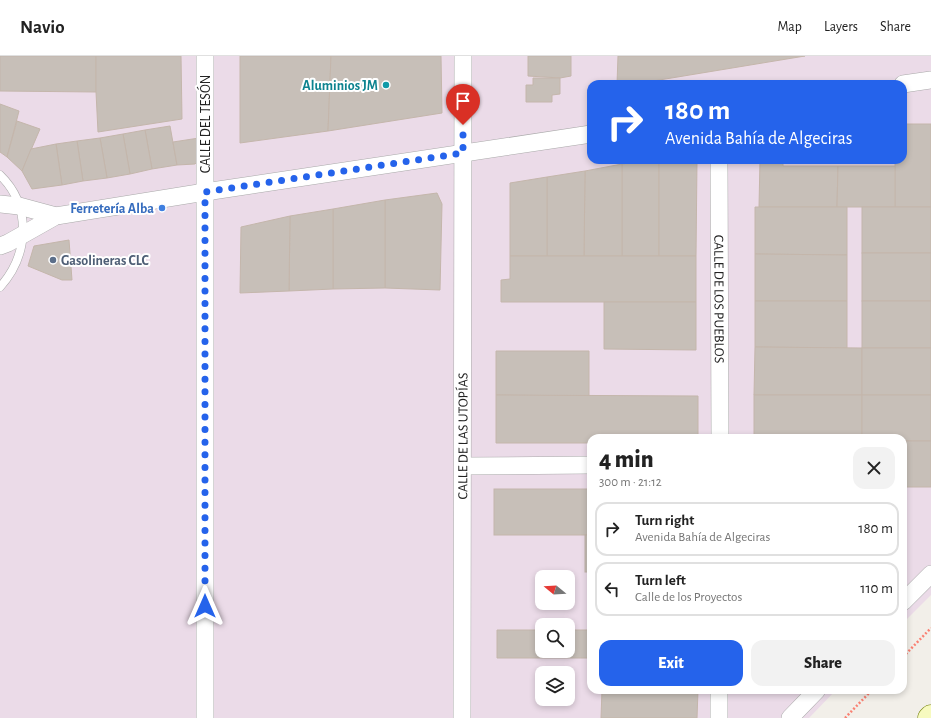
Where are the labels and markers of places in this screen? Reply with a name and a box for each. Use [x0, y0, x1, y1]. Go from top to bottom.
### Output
place label: Aluminios JM [302, 79, 378, 93]
marker: Aluminios JM [381, 80, 391, 90]
pin [446, 84, 480, 125]
place label: Ferretería Alba [70, 202, 154, 216]
marker: Ferretería Alba [157, 203, 167, 213]
place label: Gasolineras CLC [61, 254, 149, 268]
marker: Gasolineras CLC [48, 255, 58, 265]

